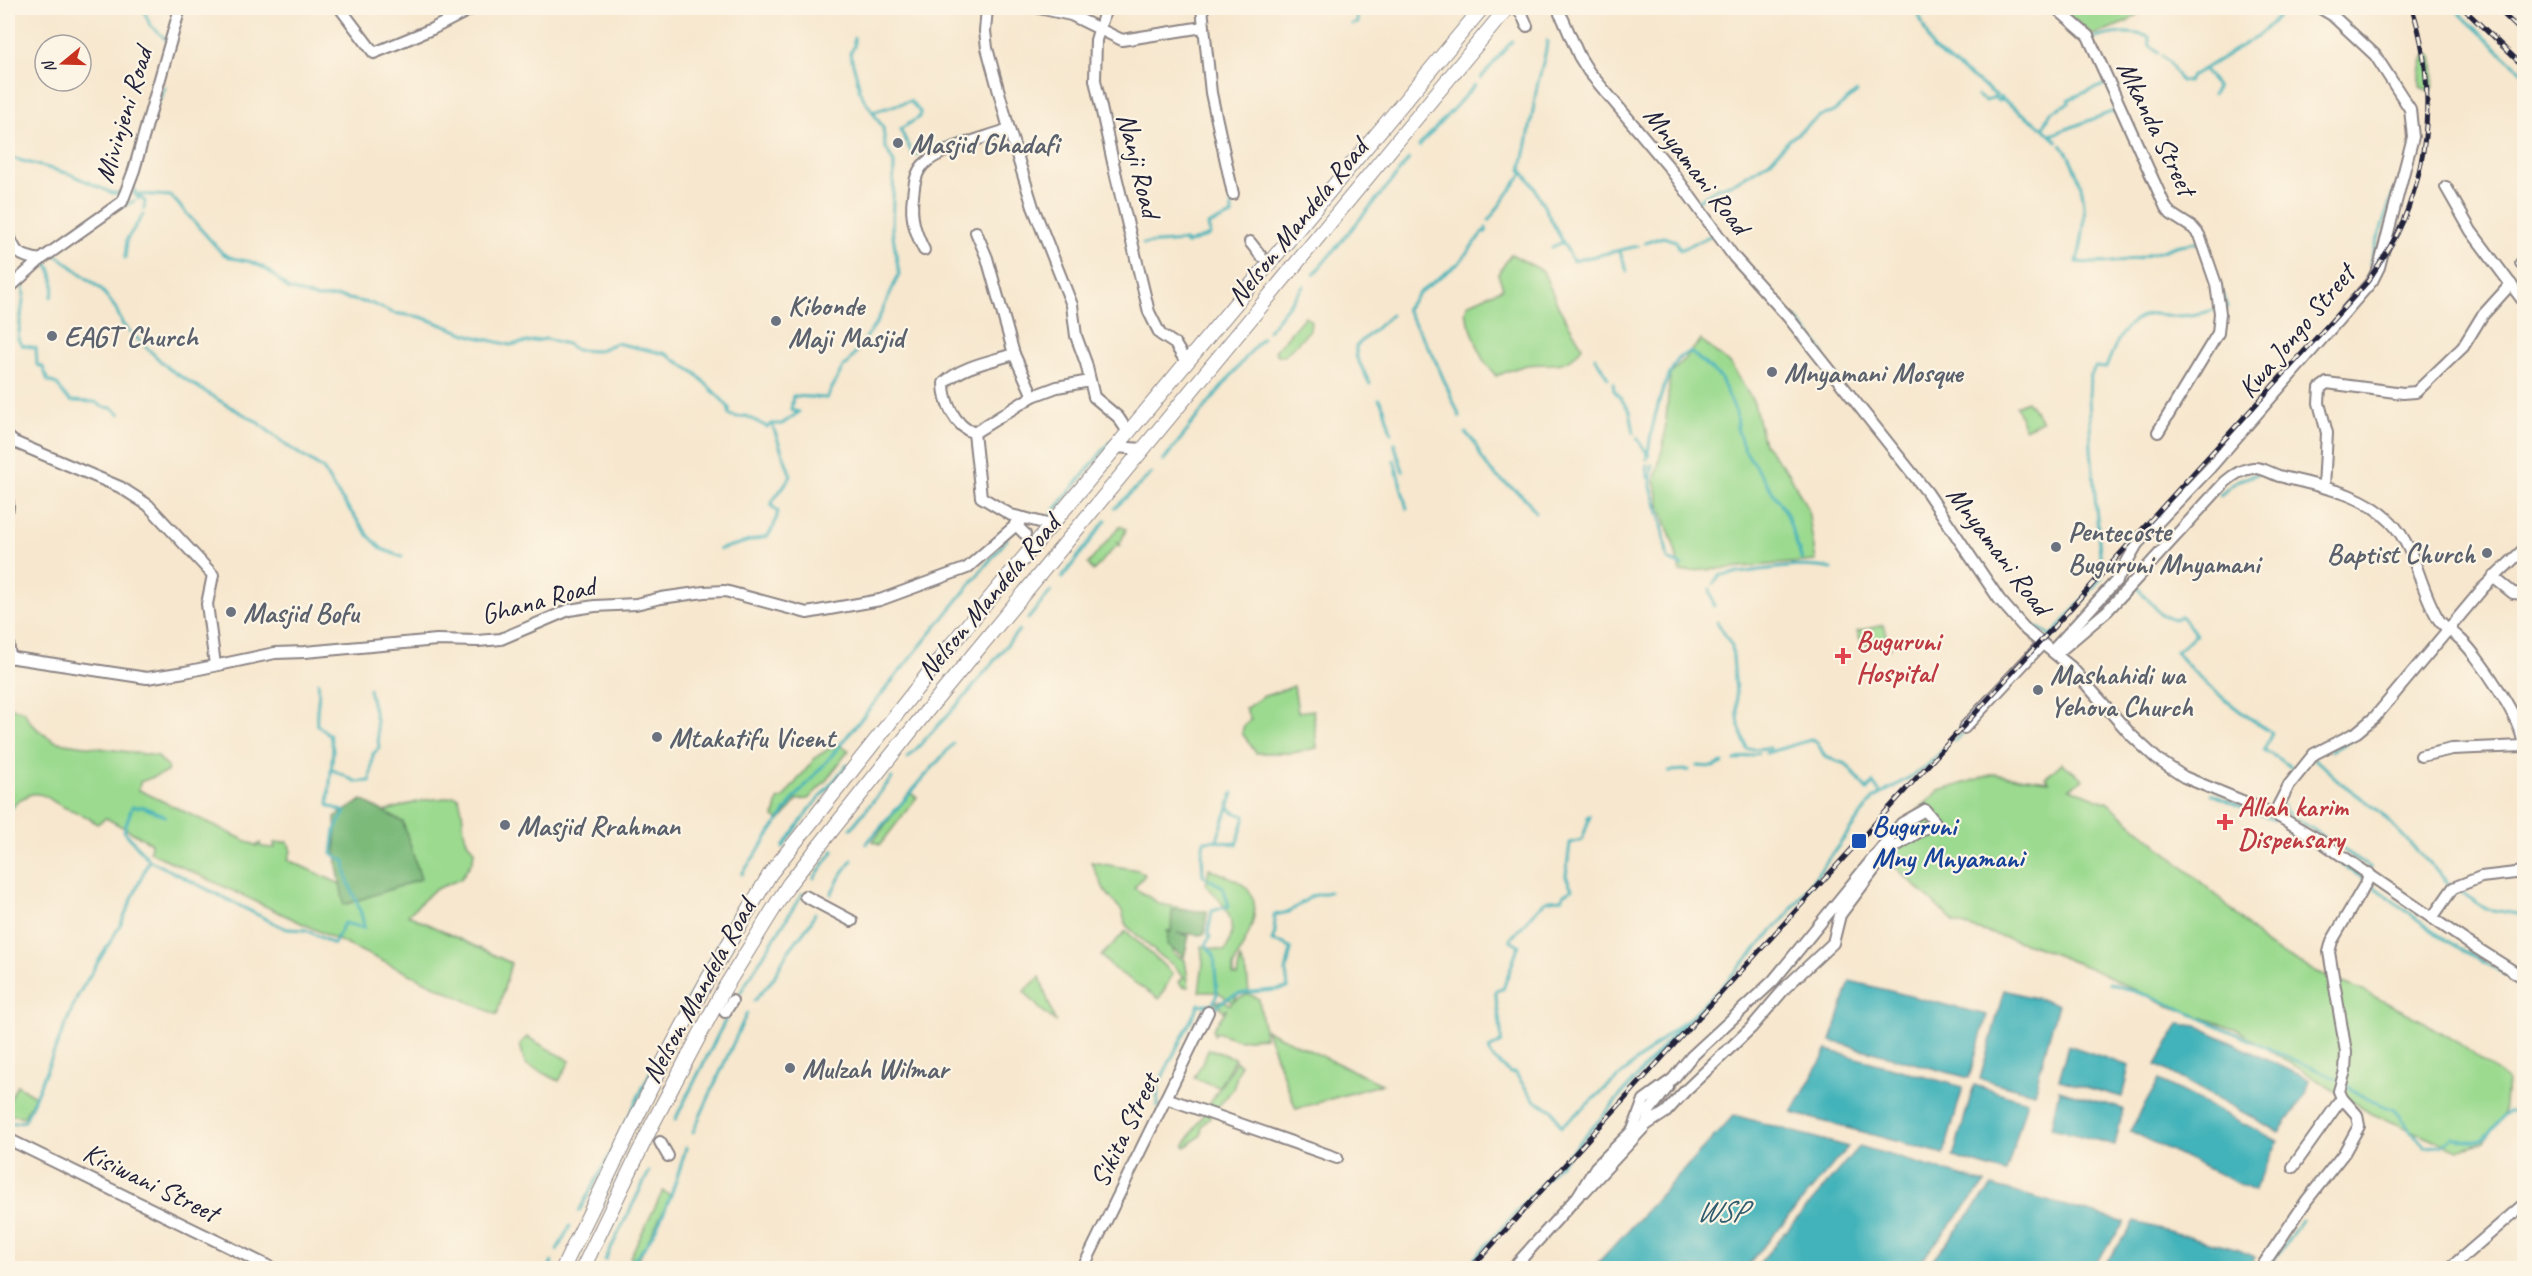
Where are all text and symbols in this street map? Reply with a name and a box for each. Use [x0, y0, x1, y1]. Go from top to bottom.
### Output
north arrow [33, 33, 93, 93]
street label: Mivinjeni Road [86, 39, 161, 187]
street label: Mkanda Street [2109, 55, 2206, 204]
text: N [38, 57, 61, 75]
street label: Mnyamani Road [1636, 99, 1760, 244]
street label: Nanji Road [1109, 109, 1170, 225]
place label: Masjid Ghadafi [910, 126, 1062, 161]
street label: Nelson Mandela Road [1219, 128, 1378, 313]
marker: Masjid Ghadafi [891, 136, 905, 150]
street label: Kwa Jongo Street [2230, 254, 2364, 405]
place label: Kibonde Maji Masjid [788, 288, 909, 355]
marker: Kibonde Maji Masjid [769, 314, 783, 328]
place label: EAGT Church [64, 319, 200, 354]
marker: EAGT Church [45, 329, 59, 343]
place label: Mnyamani Mosque [1784, 355, 1965, 391]
marker: Mnyamani Mosque [1765, 365, 1779, 379]
street label: Mnyamani Road [1939, 478, 2061, 625]
street label: Nelson Mandela Road [909, 504, 1070, 687]
place label: Pentecoste Buguruni Mnyamani [2068, 514, 2263, 582]
place label: Baptist Church [2327, 536, 2476, 571]
marker: Pentecoste Buguruni Mnyamani [2049, 540, 2063, 554]
marker: Baptist Church [2480, 546, 2494, 560]
street label: Ghana Road [477, 567, 603, 632]
place label: Masjid Bofu [243, 595, 361, 630]
marker: Masjid Bofu [224, 605, 238, 619]
place label: Buguruni Hospital [1856, 623, 1944, 690]
marker: Buguruni Hospital [1834, 647, 1852, 665]
place label: Mashahidi wa Yehova Church [2050, 657, 2194, 724]
marker: Mashahidi wa Yehova Church [2031, 683, 2045, 697]
place label: Mtakatifu Vicent [669, 720, 837, 755]
marker: Mtakatifu Vicent [650, 730, 664, 744]
place label: Allah karim Dispensary [2238, 789, 2350, 856]
place label: Masjid Rrahman [517, 808, 681, 843]
place label: Buguruni Mny Mnyamani [1872, 808, 2027, 876]
marker: Allah karim Dispensary [2216, 813, 2234, 831]
marker: Masjid Rrahman [498, 818, 512, 832]
marker: Buguruni Mny Mnyamani [1850, 832, 1868, 850]
street label: Nelson Mandela Road [633, 889, 765, 1089]
place label: Mulzah Wilmar [802, 1051, 951, 1086]
marker: Mulzah Wilmar [783, 1061, 797, 1075]
street label: Sikita Street [1081, 1065, 1168, 1193]
street label: Kisiwani Street [78, 1134, 228, 1231]
water label: WSP [1696, 1192, 1755, 1230]

